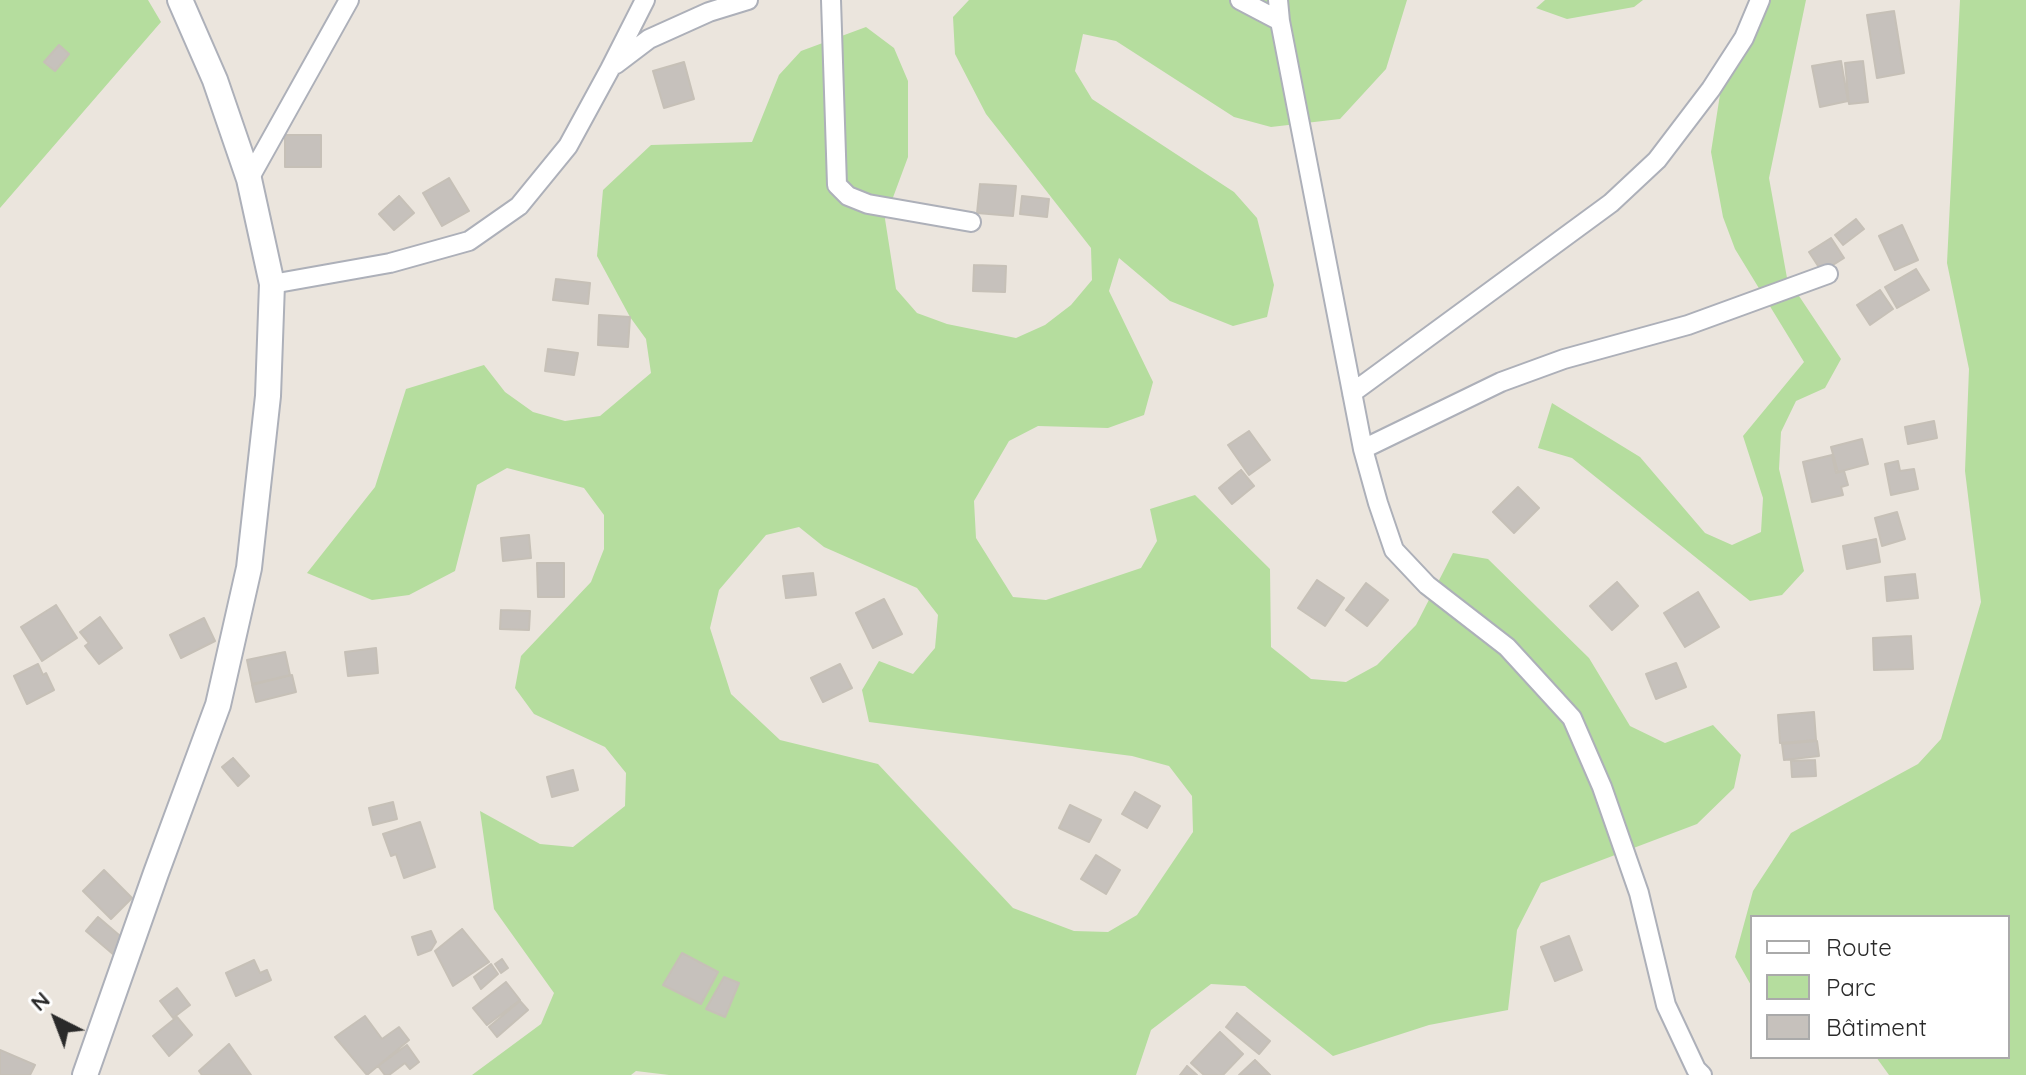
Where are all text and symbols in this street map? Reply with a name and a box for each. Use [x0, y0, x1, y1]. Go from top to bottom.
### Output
legend [1750, 915, 2010, 1059]
text: Route [1826, 932, 1892, 962]
text: Parc [1826, 972, 1876, 1002]
north arrow [16, 979, 96, 1059]
text: N [25, 985, 55, 1017]
text: Bâtiment [1826, 1012, 1927, 1042]

